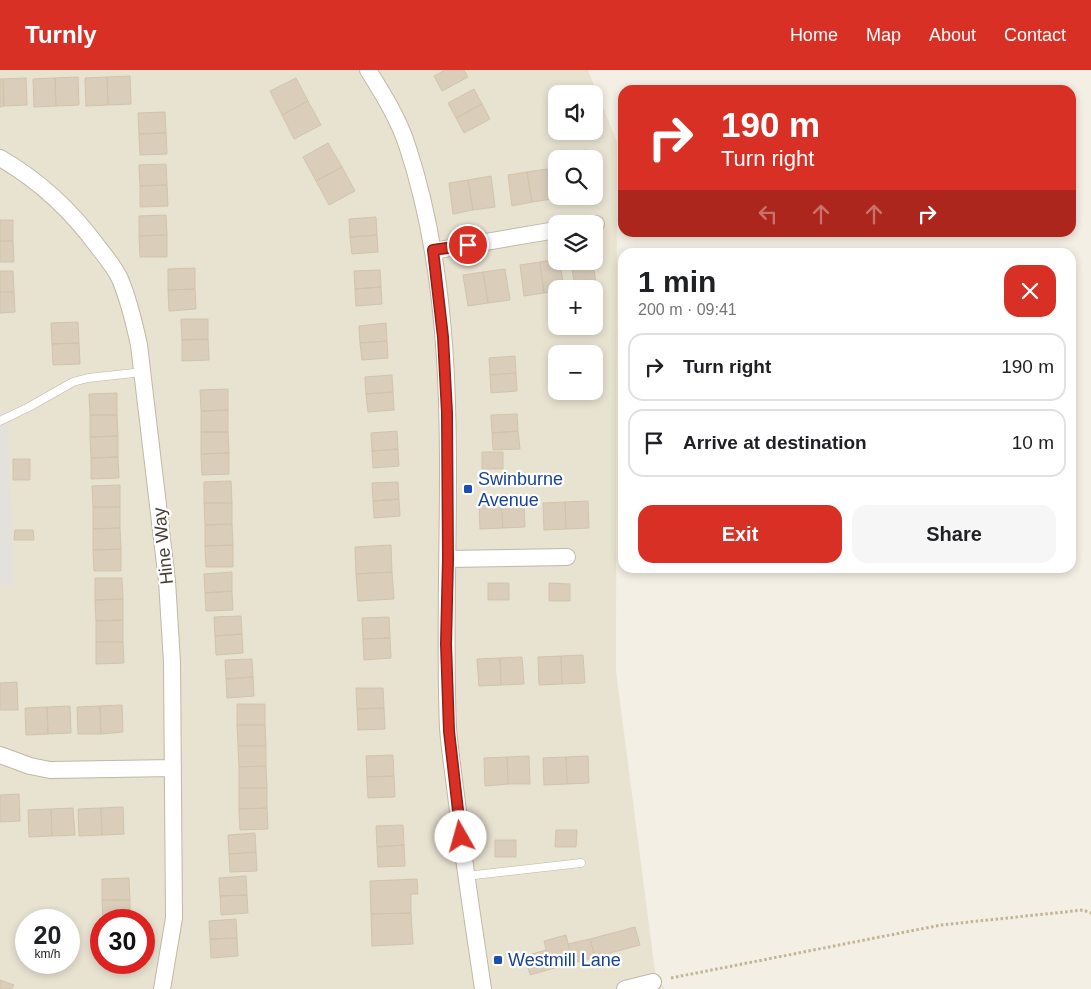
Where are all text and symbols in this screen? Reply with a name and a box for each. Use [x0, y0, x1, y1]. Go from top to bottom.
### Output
text: Turnly [25, 21, 97, 48]
text: Home [790, 25, 838, 45]
text: Map [866, 25, 901, 45]
text: About [929, 25, 976, 45]
text: Contact [1004, 25, 1066, 45]
map controls [548, 85, 603, 400]
button: sound [548, 85, 603, 140]
icon: right [638, 105, 703, 170]
text: 190 m [721, 105, 820, 144]
text: Turn right [721, 146, 814, 171]
button: search [548, 150, 603, 205]
icon: left [754, 200, 782, 228]
icon: ahead [807, 200, 835, 228]
icon: ahead [860, 200, 888, 228]
icon: right [913, 200, 941, 228]
button: layers [548, 215, 603, 270]
pin [447, 224, 489, 266]
icon: arrive [454, 231, 482, 259]
text: 1 min [638, 265, 716, 298]
button: close [1004, 265, 1056, 317]
button: + [548, 280, 603, 335]
text: 200 m · 09:41 [638, 301, 737, 318]
button: − [548, 345, 603, 400]
icon: right [640, 353, 668, 381]
text: Turn right [683, 356, 771, 377]
text: 190 m [1001, 356, 1054, 377]
icon: arrive [640, 429, 668, 457]
text: Arrive at destination [683, 432, 867, 453]
text: 10 m [1012, 432, 1054, 453]
place label: Swinburne Avenue [478, 469, 563, 510]
marker: Swinburne Avenue [462, 483, 474, 495]
button: Exit [638, 505, 842, 563]
button: Share [852, 505, 1056, 563]
street label: Hine Way [149, 506, 177, 586]
position arrow [434, 810, 486, 862]
speed limit sign: 30 [90, 909, 155, 974]
text: 20 [34, 921, 61, 949]
text: km/h [34, 947, 61, 961]
place label: Westmill Lane [508, 950, 621, 970]
marker: Westmill Lane [492, 954, 504, 966]

